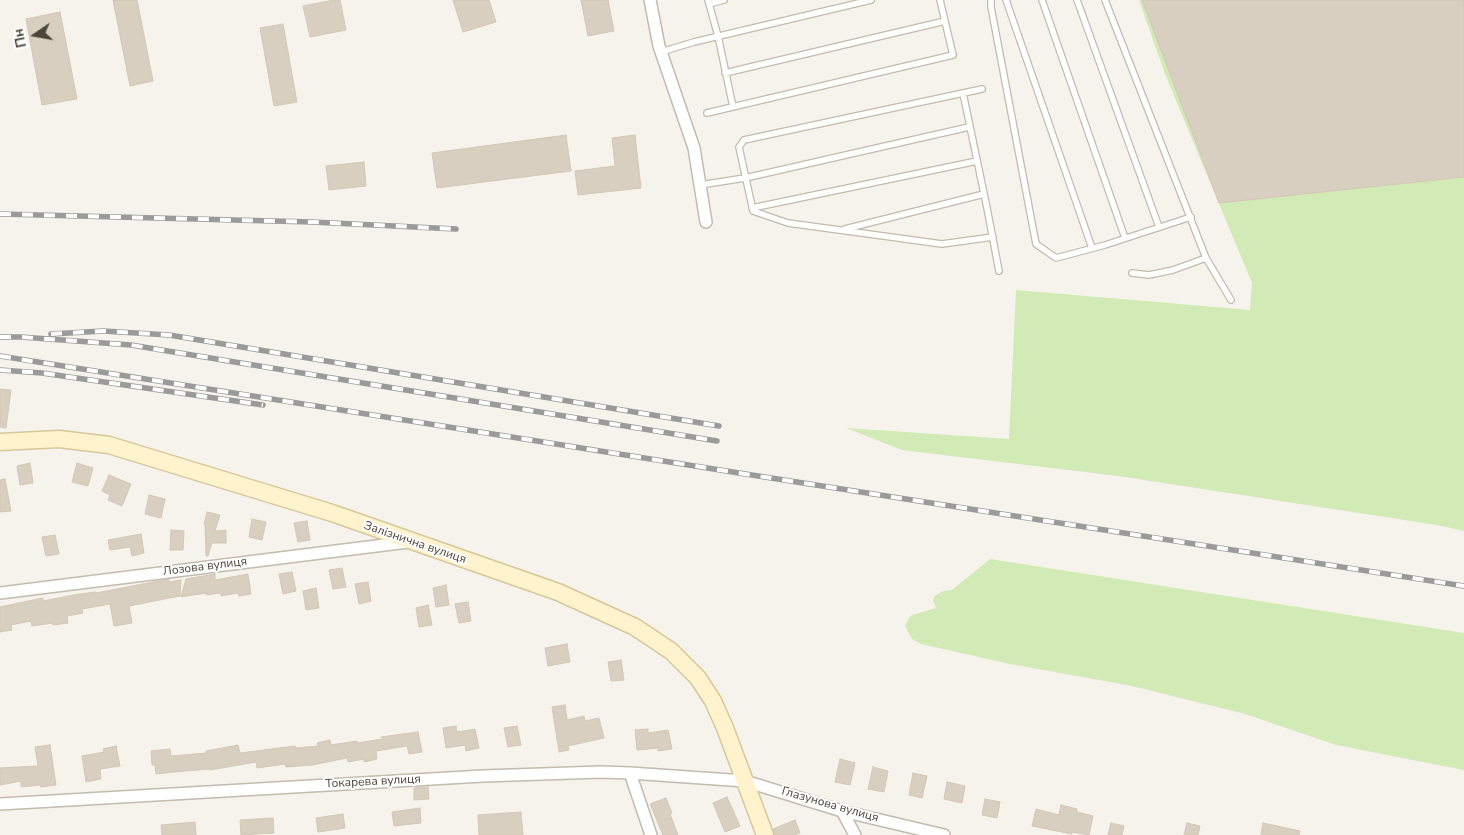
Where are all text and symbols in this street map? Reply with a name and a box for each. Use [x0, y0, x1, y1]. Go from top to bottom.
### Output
north arrow [10, 10, 60, 60]
text: Пн [9, 27, 31, 50]
street label: Залізнична вулиця [362, 519, 468, 567]
street label: Лозова вулиця [162, 555, 248, 579]
street label: Токарева вулиця [325, 772, 421, 792]
street label: Глазунова вулиця [780, 784, 880, 826]

